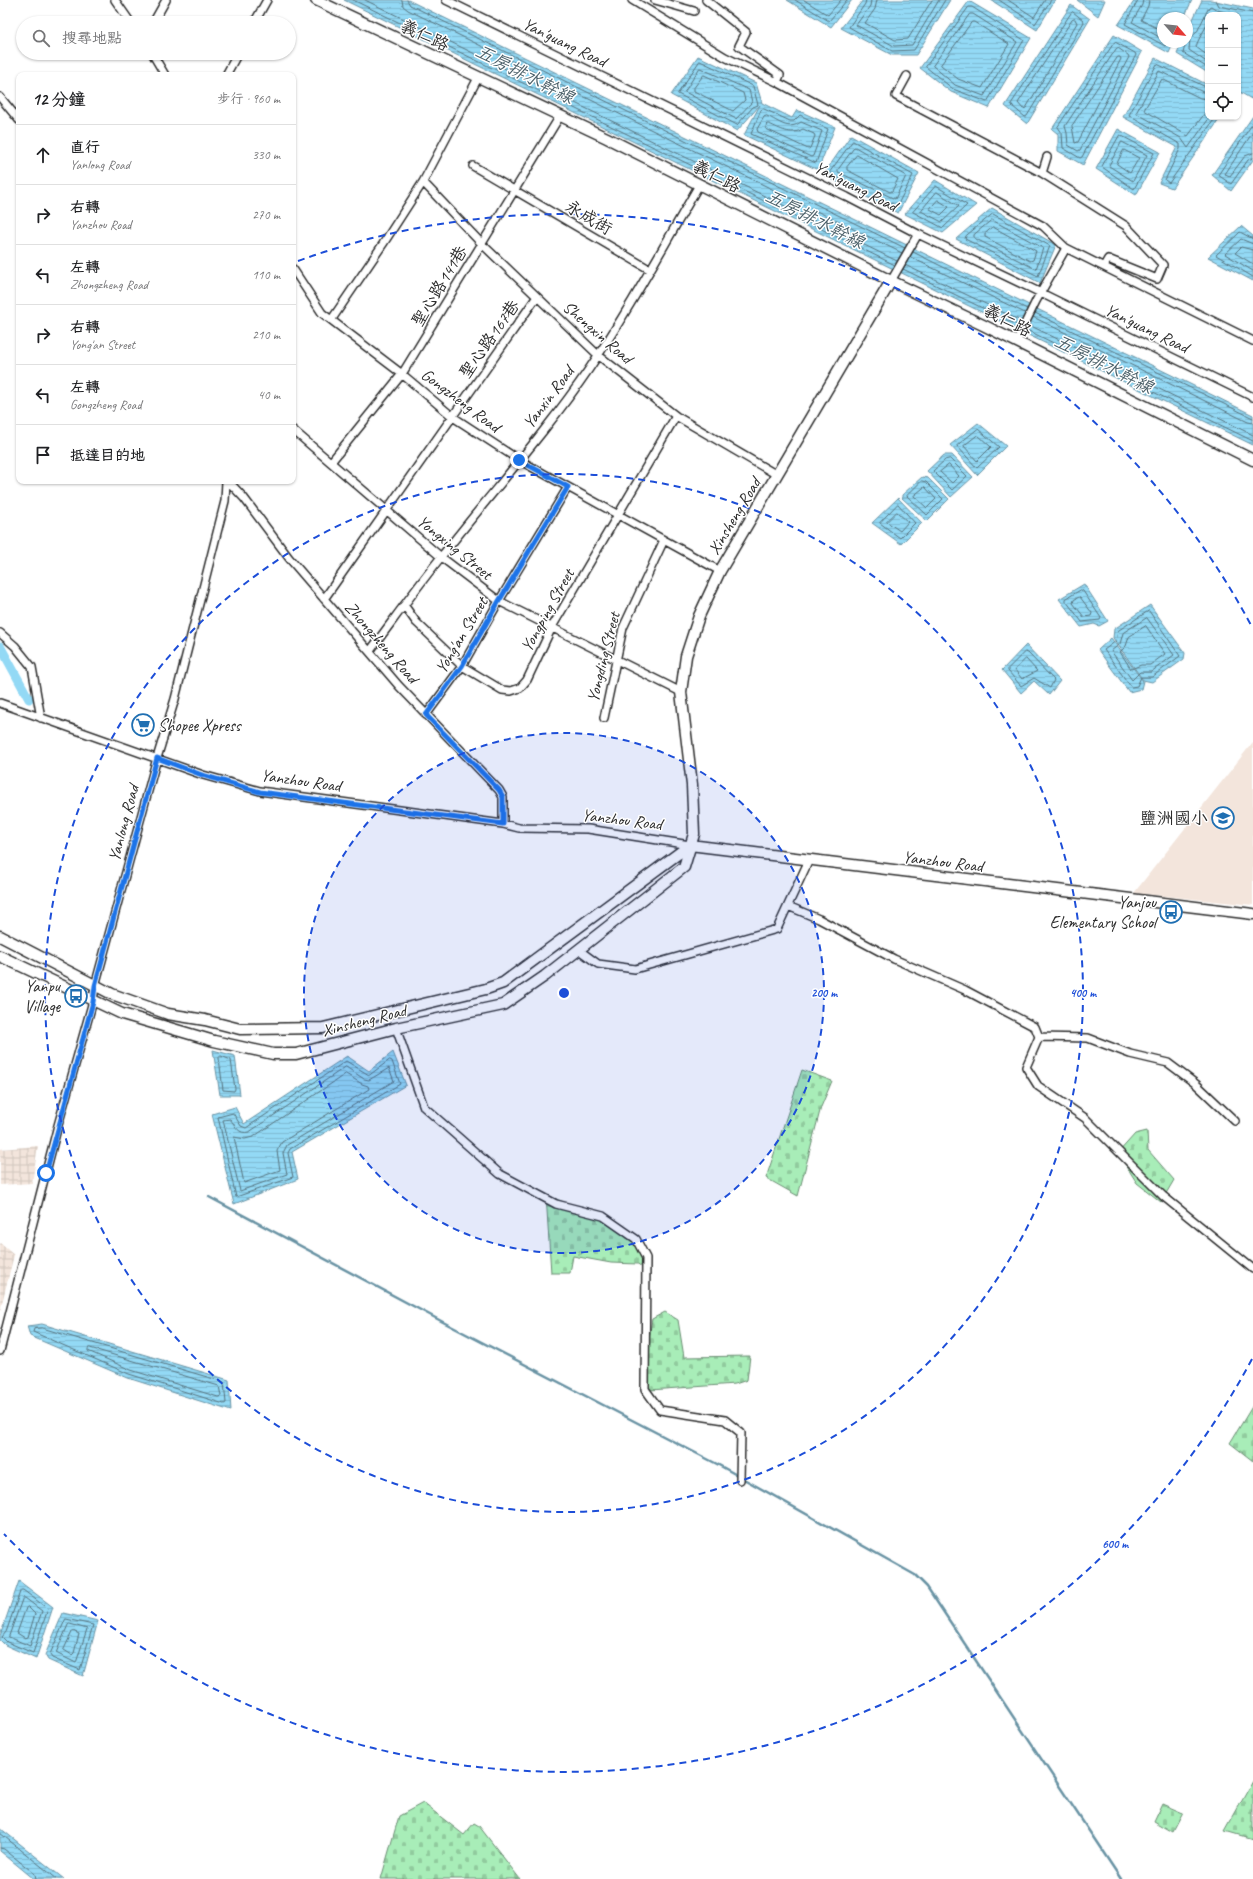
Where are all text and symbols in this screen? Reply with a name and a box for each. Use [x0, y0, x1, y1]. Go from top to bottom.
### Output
north arrow [1157, 12, 1193, 48]
map controls [1205, 12, 1241, 120]
button: + [1205, 12, 1241, 48]
street label: Yan'guang Road [520, 13, 612, 73]
street label: 義仁路 [397, 15, 452, 56]
search box [16, 16, 296, 60]
icon: search [30, 27, 52, 49]
text: 搜尋地點 [62, 29, 122, 48]
water label: 五房排水幹線 [472, 40, 579, 109]
button: − [1205, 48, 1241, 84]
button: locate [1205, 84, 1241, 120]
text: 12 分鐘 [32, 89, 85, 110]
text: 步行 · 960 m [217, 91, 280, 107]
text: 直行 [70, 138, 100, 157]
icon: ahead [32, 144, 54, 166]
text: 330 m [252, 147, 280, 163]
street label: 義仁路 [689, 156, 744, 197]
text: Yanlong Road [70, 157, 130, 173]
street label: Yan'guang Road [811, 157, 903, 217]
water label: 五房排水幹線 [762, 185, 869, 254]
street label: 永成街 [561, 196, 616, 239]
text: 右轉 [70, 198, 100, 217]
icon: right [32, 204, 54, 226]
text: 270 m [252, 207, 280, 223]
text: Yanzhou Road [70, 217, 131, 233]
street label: 聖心路141巷 [407, 241, 472, 331]
text: 左轉 [70, 258, 100, 277]
icon: left [32, 264, 54, 286]
text: 110 m [252, 267, 280, 283]
text: Zhongzheng Road [70, 277, 148, 293]
street label: 聖心路167巷 [455, 295, 525, 383]
street label: Shengxin Road [559, 296, 639, 370]
street label: Yan'guang Road [1102, 299, 1194, 359]
street label: 義仁路 [980, 300, 1035, 341]
text: 右轉 [70, 318, 100, 337]
icon: right [32, 324, 54, 346]
text: 210 m [252, 327, 280, 343]
water label: 五房排水幹線 [1051, 330, 1158, 399]
text: Yong'an Street [70, 337, 135, 353]
street label: Yanxin Road [518, 360, 580, 432]
street label: Gongzheng Road [417, 364, 506, 438]
text: 左轉 [70, 378, 100, 397]
icon: left [32, 384, 54, 406]
text: 40 m [258, 387, 280, 403]
text: Gongzheng Road [70, 397, 142, 413]
icon: arrive [32, 444, 54, 466]
text: 抵達目的地 [70, 446, 145, 465]
route end [510, 451, 528, 469]
street label: Xinsheng Road [703, 472, 767, 558]
street label: Yongxing Street [413, 511, 498, 586]
street label: Yongping Street [516, 563, 580, 655]
street label: Yong'an Street [431, 591, 494, 677]
street label: Zhongzheng Road [340, 597, 425, 690]
street label: Yongding Street [582, 608, 625, 704]
supermarket icon: Shopee Xpress [130, 712, 156, 738]
place label: Shopee Xpress [158, 715, 243, 736]
street label: Yanzhou Road [260, 765, 344, 797]
street label: Yanlong Road [103, 779, 145, 864]
street label: Yanzhou Road [581, 804, 665, 835]
school or university icon: 鹽洲國小 [1210, 805, 1236, 831]
place label: 鹽洲國小 [1140, 808, 1208, 829]
street label: Yanzhou Road [902, 846, 986, 877]
place label: Yanjou Elementary School [1050, 892, 1159, 933]
bus stop icon: Yanjou Elementary School [1158, 899, 1184, 925]
place label: Yanpu Village [24, 976, 62, 1017]
bus stop icon: Yanpu Village [63, 983, 89, 1009]
text: 200 m [811, 985, 838, 1001]
text: 400 m [1070, 985, 1097, 1001]
centre of rings [557, 986, 571, 1000]
street label: Xinsheng Road [320, 999, 411, 1041]
route start [37, 1164, 55, 1182]
text: 600 m [1102, 1536, 1129, 1552]

